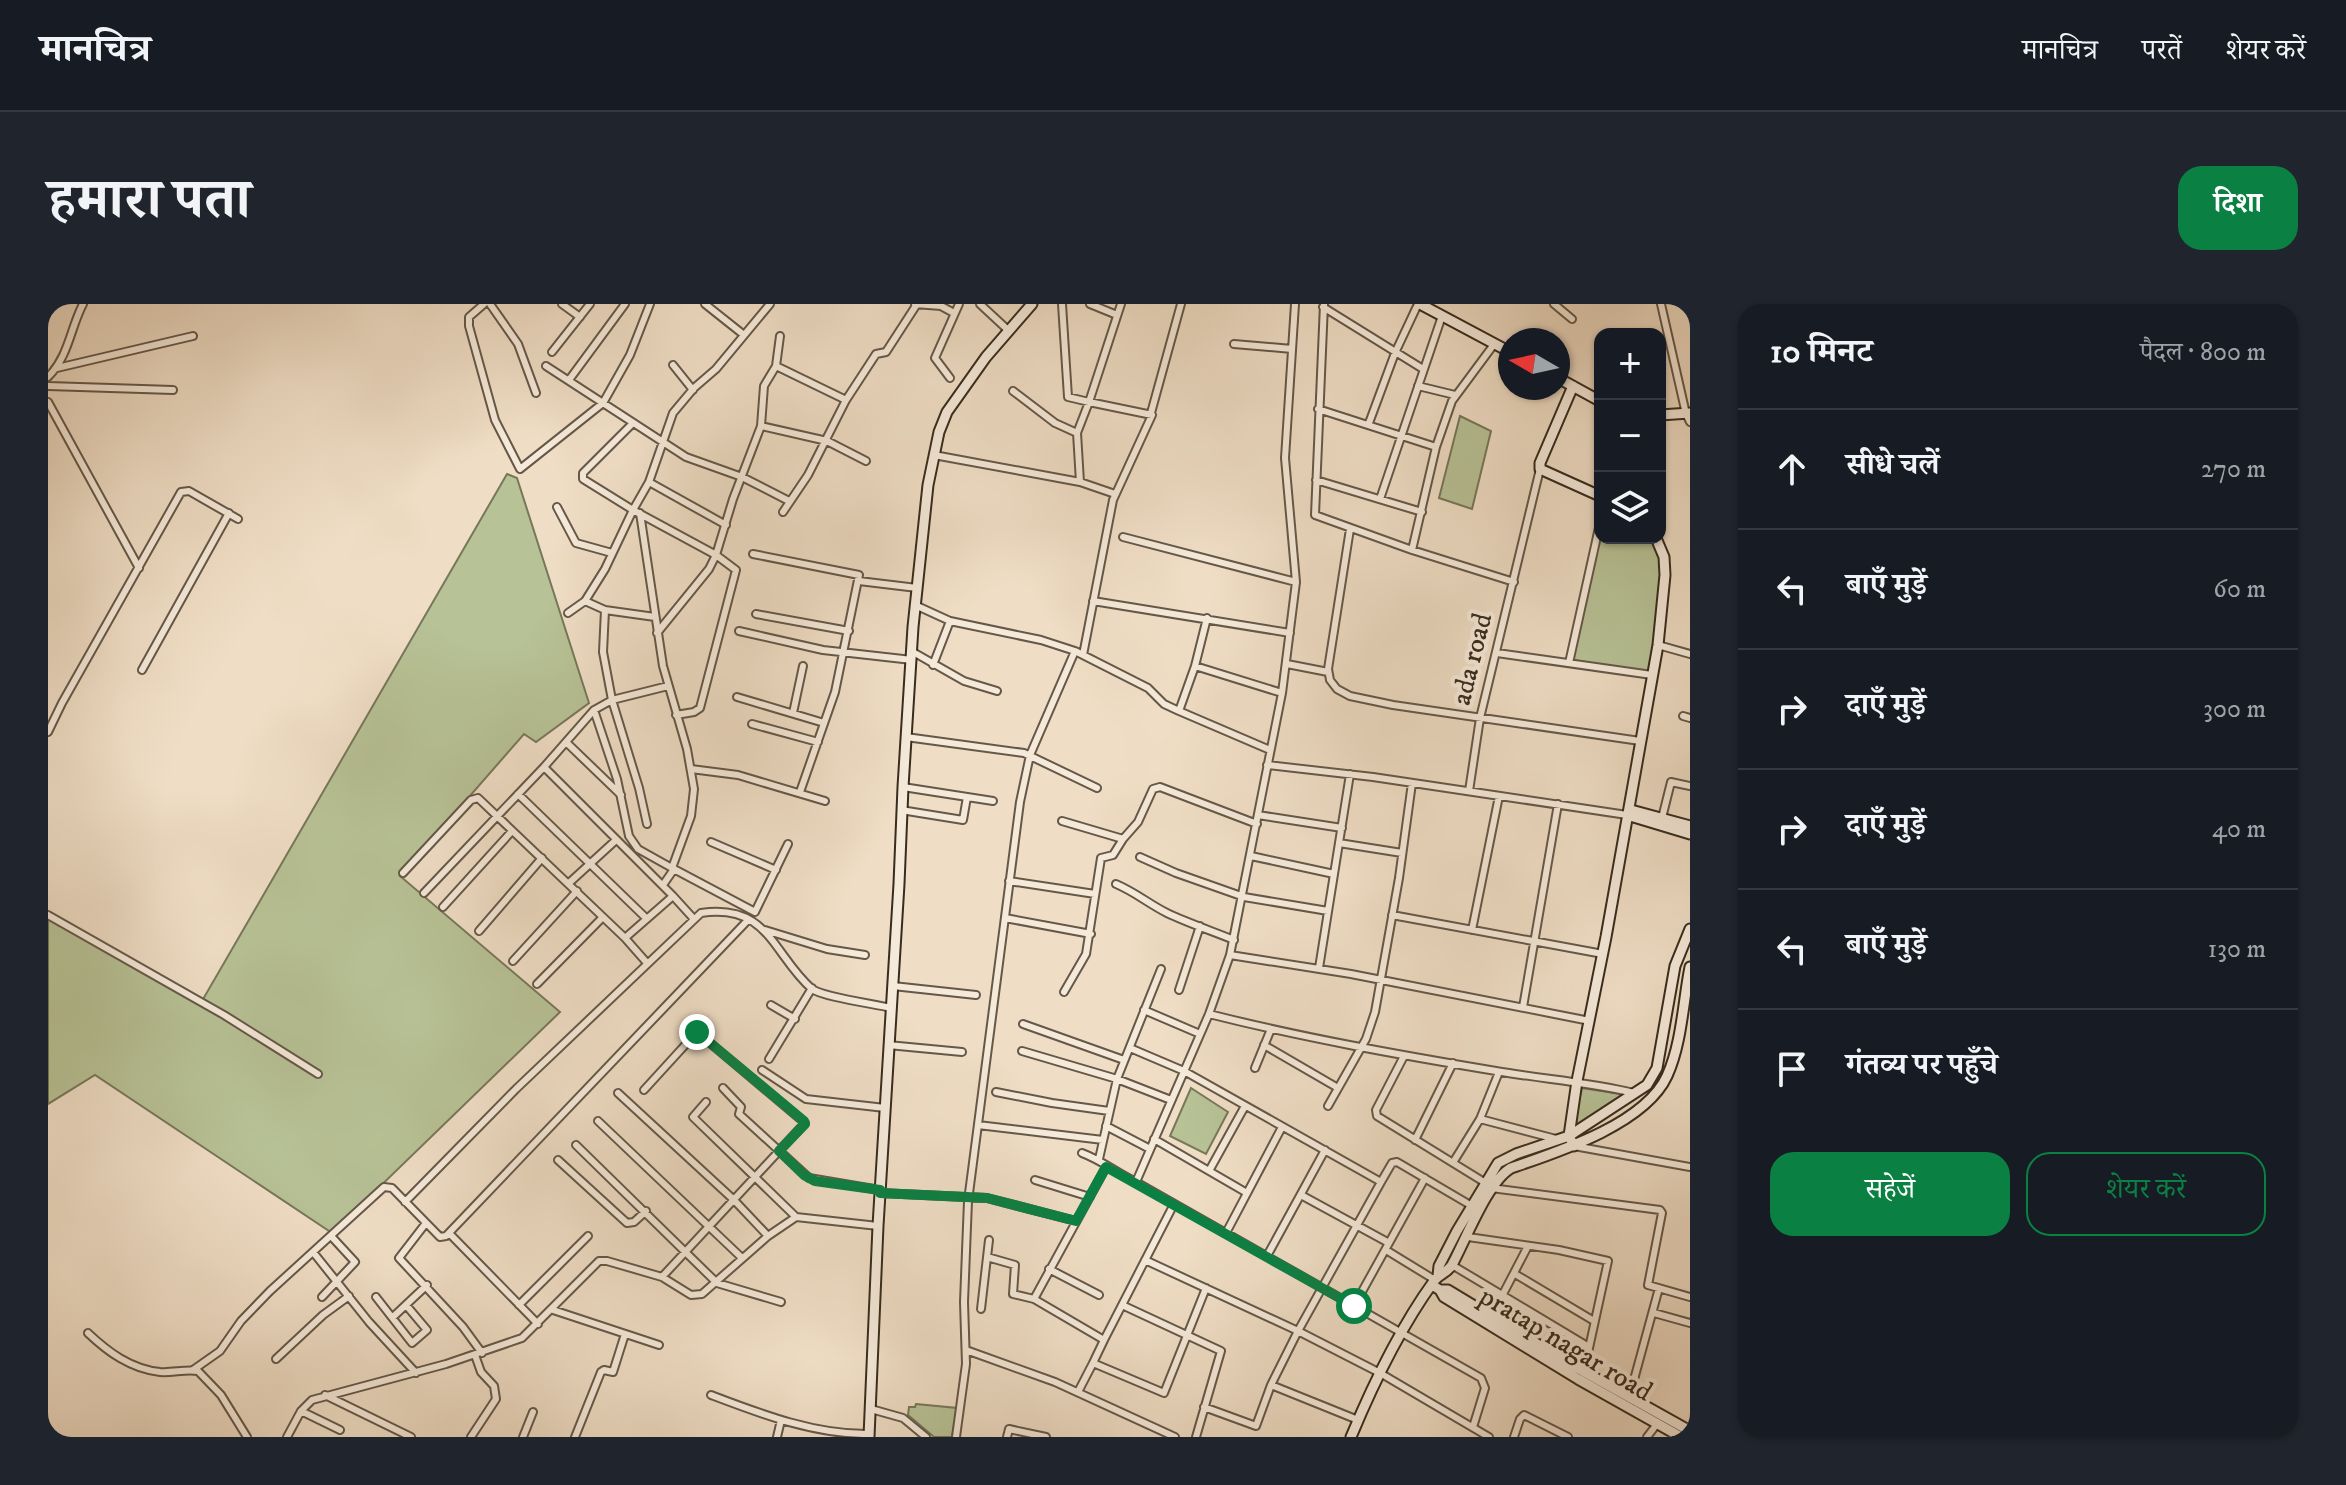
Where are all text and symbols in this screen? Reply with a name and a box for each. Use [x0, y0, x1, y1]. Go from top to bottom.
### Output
text: मानचित्र [40, 26, 151, 74]
text: मानचित्र [2022, 33, 2098, 68]
text: परतें [2142, 33, 2182, 68]
text: शेयर करें [2226, 33, 2306, 68]
text: हमारा पता [48, 166, 251, 236]
button: दिशा [2178, 166, 2298, 250]
north arrow [1498, 328, 1570, 400]
map controls [1594, 328, 1666, 544]
button: + [1594, 328, 1666, 400]
text: 10 मिनट [1770, 331, 1872, 373]
text: पैदल · 800 m [2140, 336, 2266, 369]
button: − [1594, 400, 1666, 472]
icon: ahead [1770, 447, 1814, 491]
text: सीधे चलें [1846, 447, 1939, 484]
text: 270 m [2201, 453, 2266, 486]
button: layers [1594, 472, 1666, 544]
icon: left [1770, 567, 1814, 611]
text: बाएँ मुड़ें [1846, 567, 1927, 604]
text: 60 m [2213, 573, 2266, 606]
street label: ada road [1444, 609, 1500, 709]
icon: right [1770, 687, 1814, 731]
text: दाएँ मुड़ें [1846, 687, 1926, 724]
text: 300 m [2203, 693, 2266, 726]
icon: right [1770, 807, 1814, 851]
text: दाएँ मुड़ें [1846, 807, 1926, 844]
text: 40 m [2212, 813, 2266, 846]
icon: left [1770, 927, 1814, 971]
text: बाएँ मुड़ें [1846, 927, 1927, 964]
text: 130 m [2208, 933, 2266, 966]
route end [679, 1014, 715, 1050]
icon: arrive [1770, 1047, 1814, 1091]
text: गंतव्य पर पहुँचे [1846, 1047, 1998, 1084]
button: सहेजें [1770, 1152, 2010, 1236]
button: शेयर करें [2026, 1152, 2266, 1236]
street label: pratap nagar road [1472, 1278, 1659, 1409]
route start [1336, 1288, 1372, 1324]

